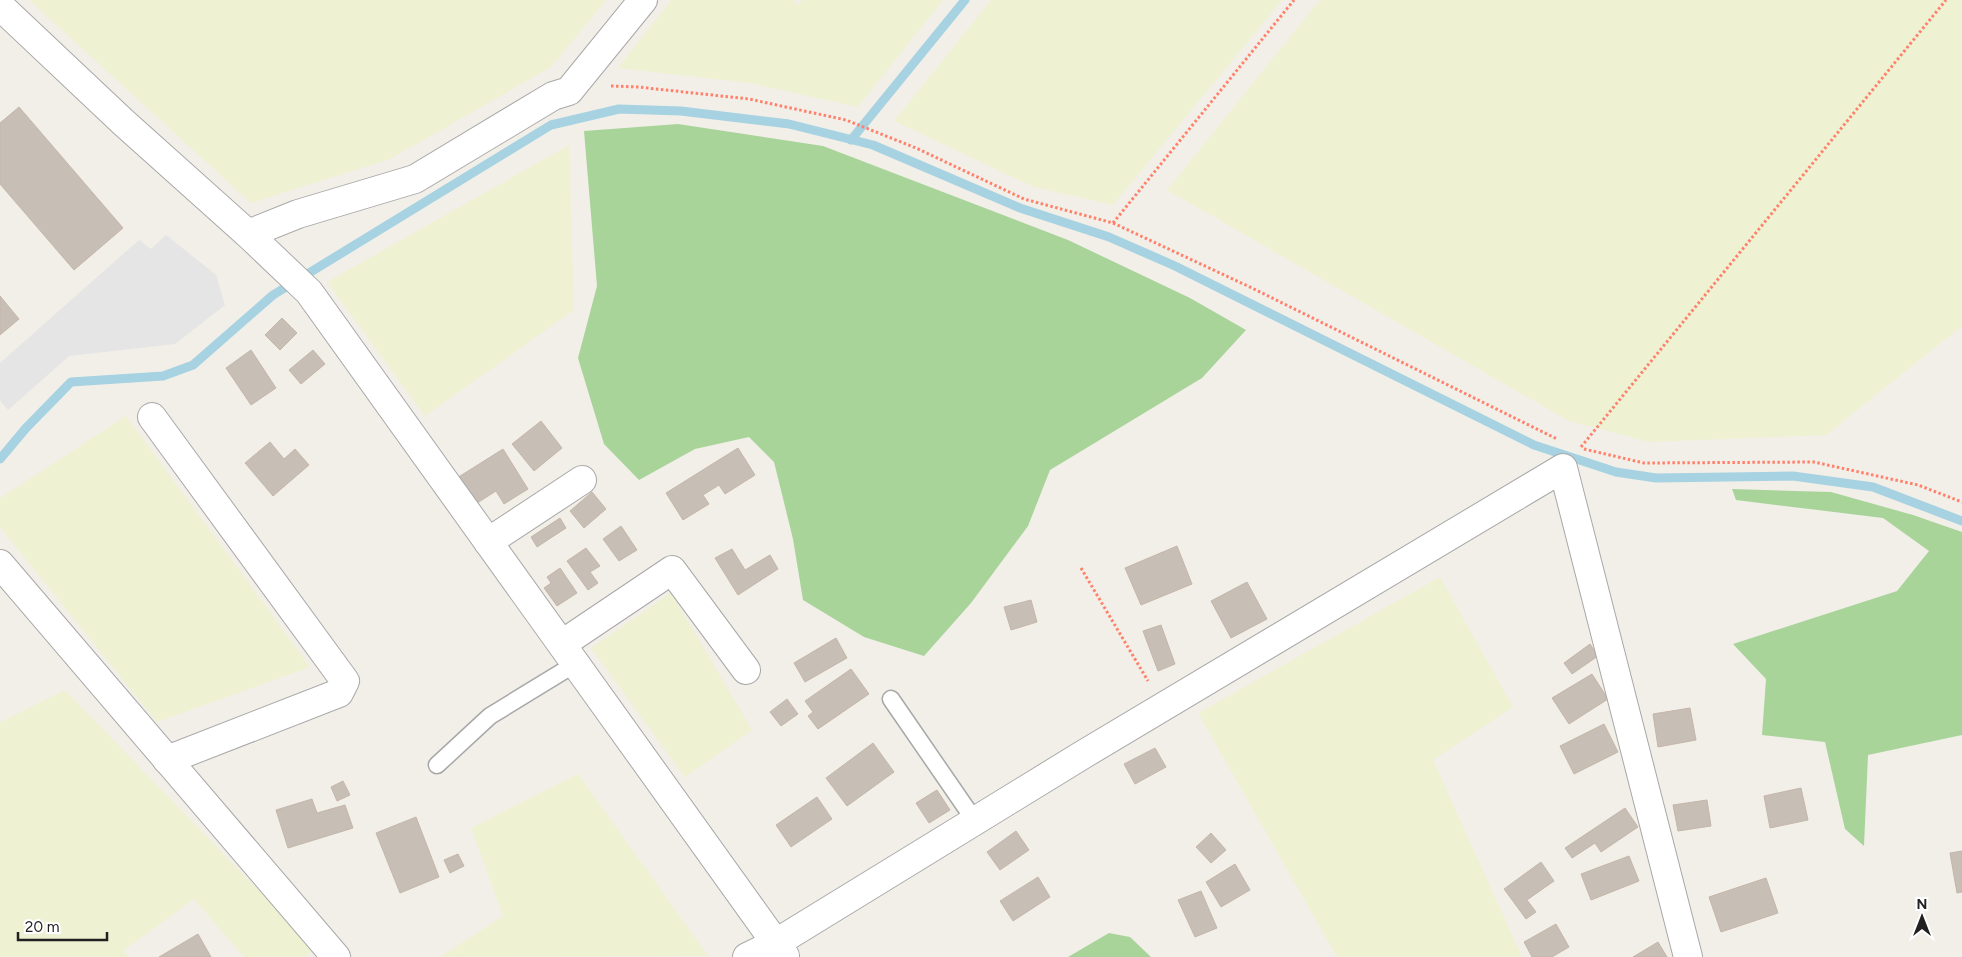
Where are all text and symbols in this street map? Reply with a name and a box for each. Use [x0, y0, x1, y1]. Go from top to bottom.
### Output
north arrow [1897, 892, 1947, 942]
text: N [1917, 896, 1927, 913]
scale bar [18, 910, 106, 942]
text: 20 m [25, 918, 59, 936]

